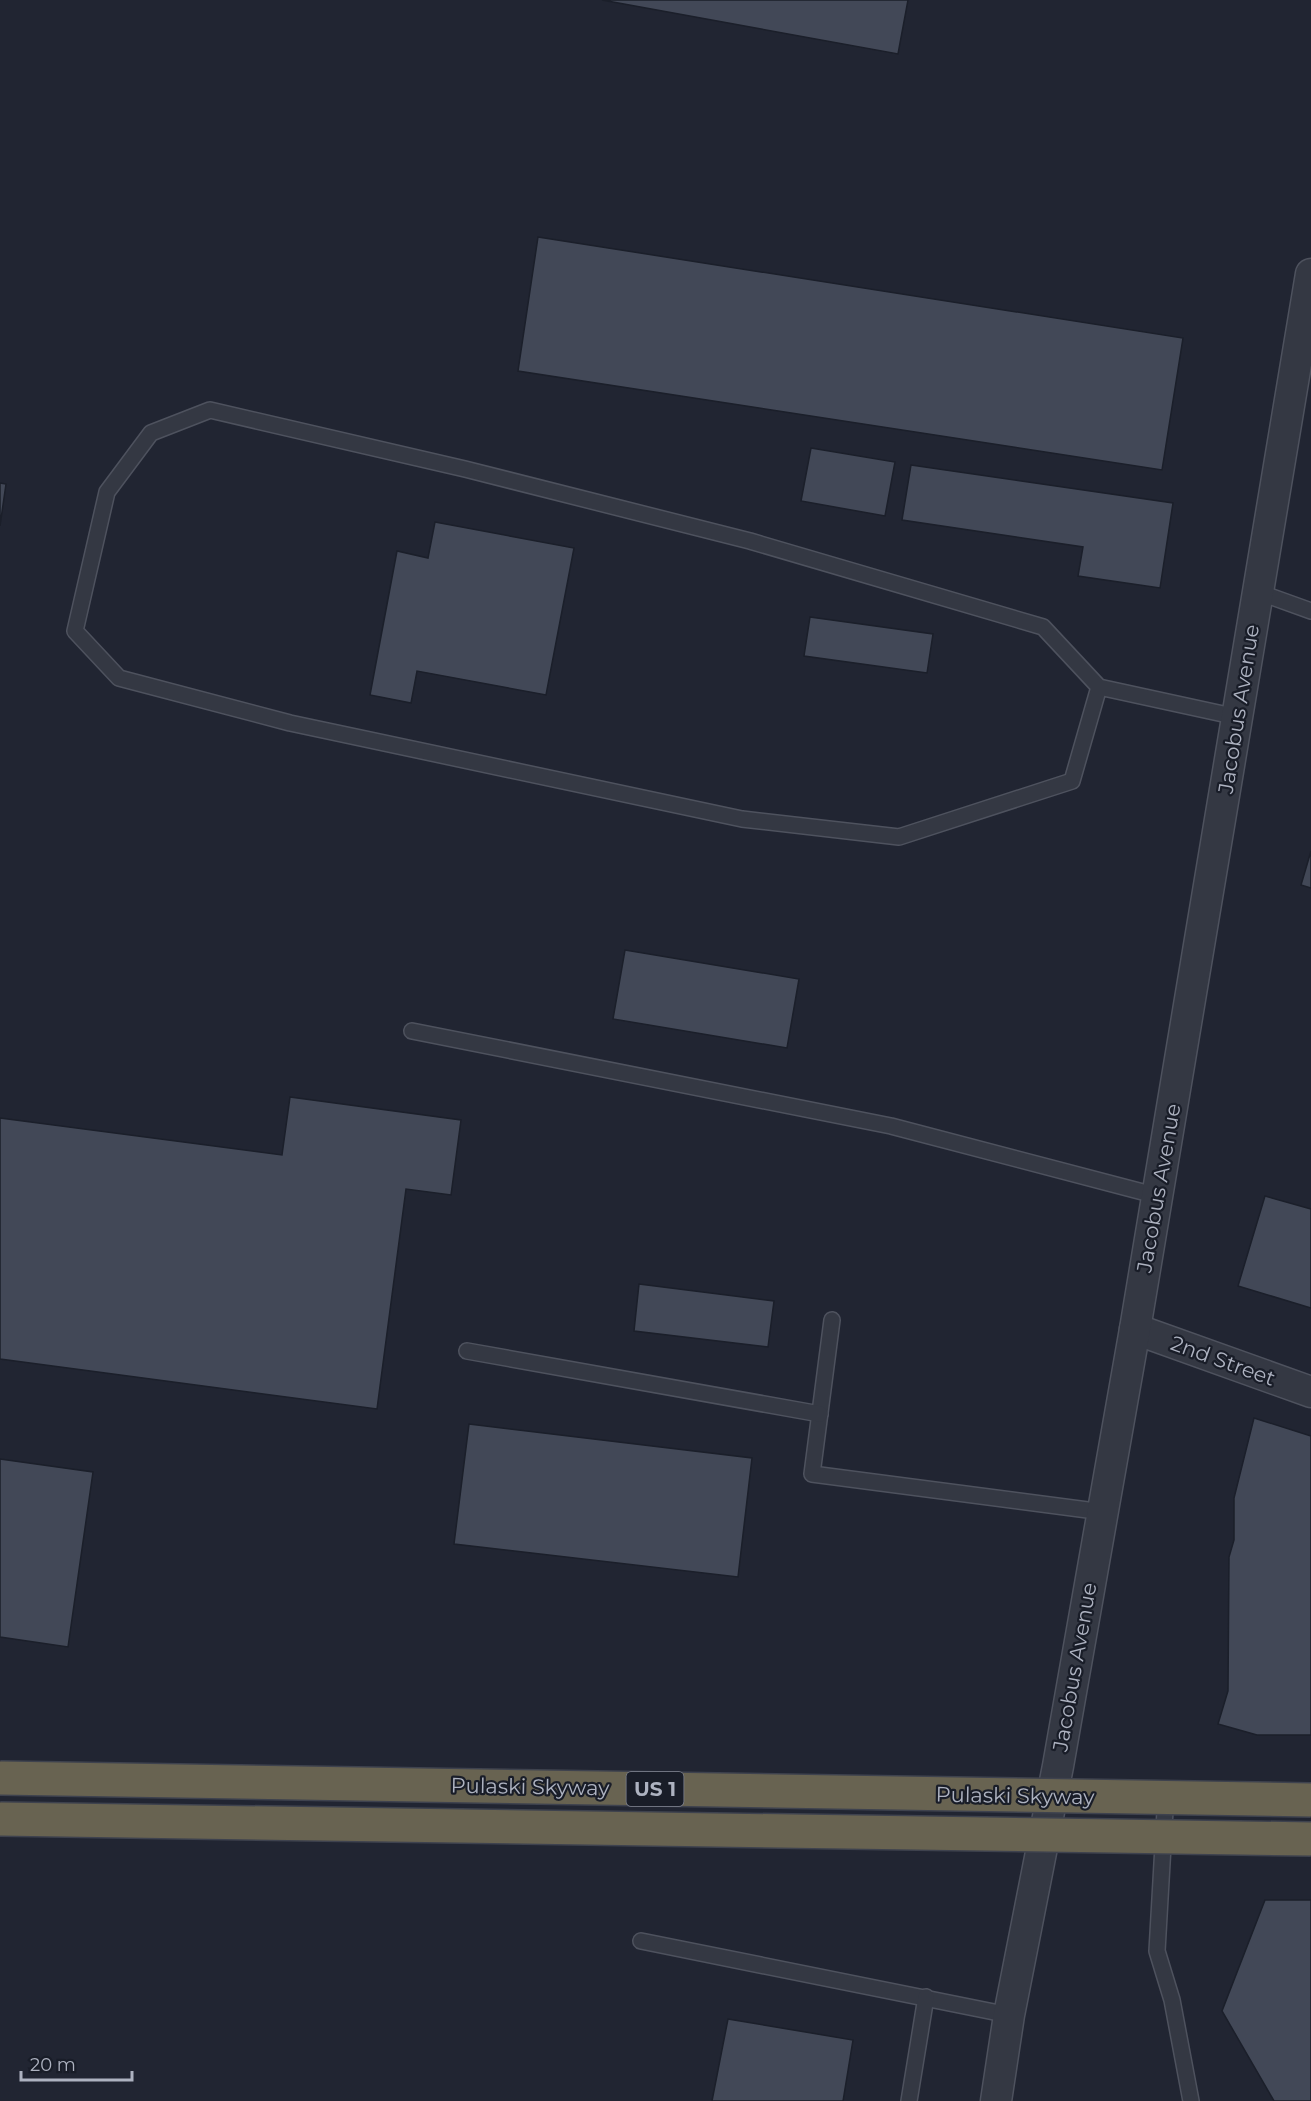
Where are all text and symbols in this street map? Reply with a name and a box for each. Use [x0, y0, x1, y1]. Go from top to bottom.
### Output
street label: Jacobus Avenue [1213, 622, 1264, 796]
street label: Jacobus Avenue [1131, 1102, 1186, 1275]
street label: 2nd Street [1168, 1330, 1279, 1391]
street label: Jacobus Avenue [1047, 1581, 1102, 1754]
road number: US 1 [626, 1772, 684, 1806]
street label: Pulaski Skyway [450, 1773, 610, 1800]
street label: Pulaski Skyway [935, 1782, 1095, 1809]
scale bar [21, 2044, 132, 2082]
text: 20 m [30, 2054, 76, 2076]

